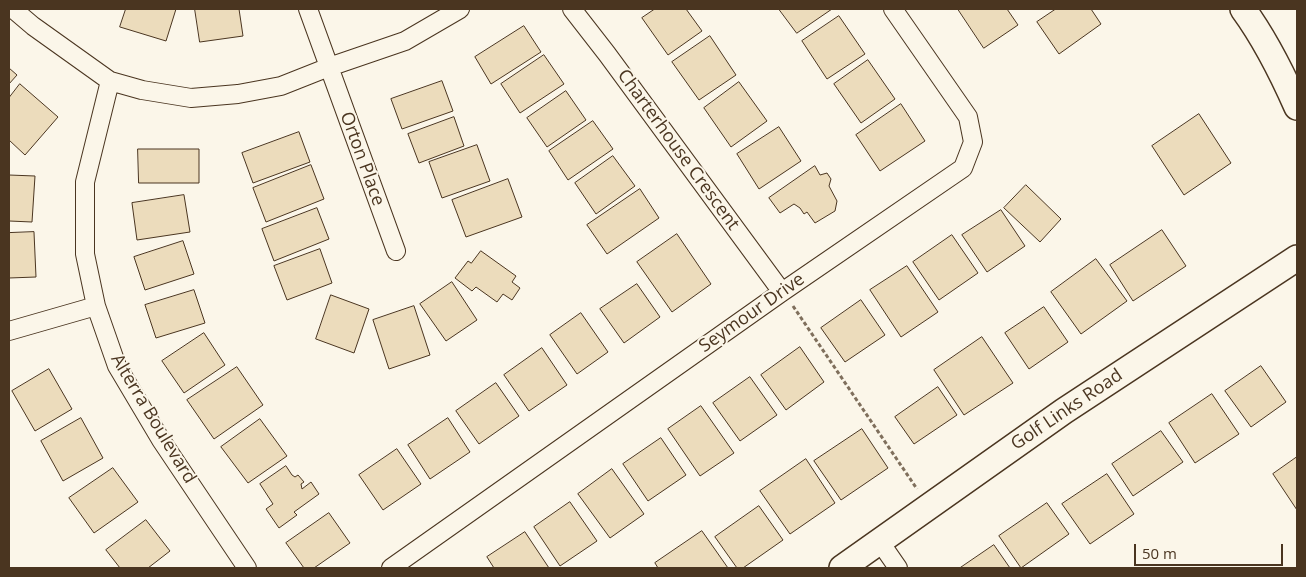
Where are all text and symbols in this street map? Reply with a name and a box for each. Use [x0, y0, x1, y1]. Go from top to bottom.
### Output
street label: Charterhouse Crescent [612, 65, 744, 235]
street label: Orton Place [335, 109, 389, 209]
street label: Seymour Drive [695, 269, 809, 357]
street label: Alterra Boulevard [106, 350, 200, 488]
street label: Golf Links Road [1007, 365, 1127, 455]
scale bar [1136, 534, 1285, 566]
text: 50 m [1142, 543, 1177, 563]

